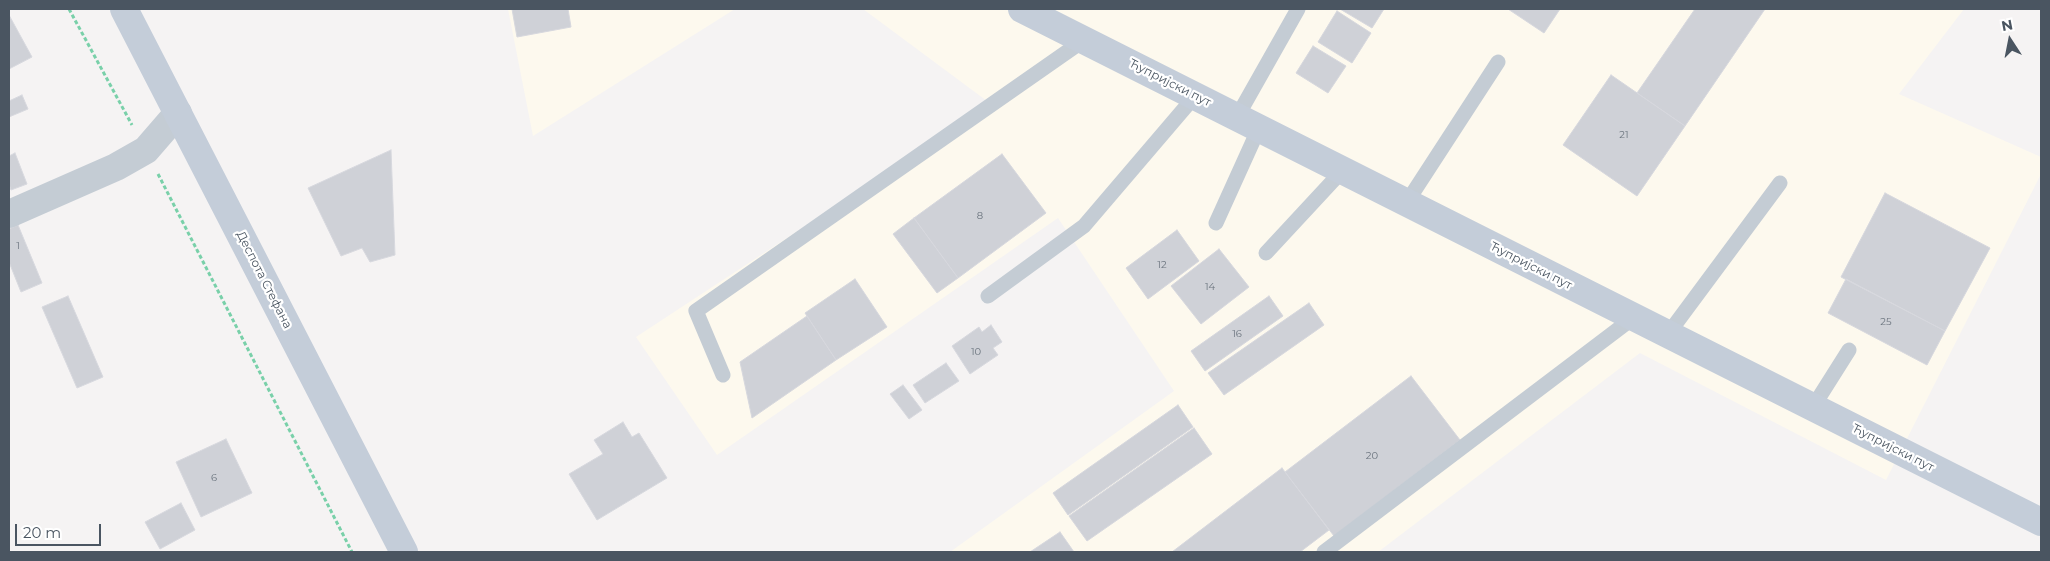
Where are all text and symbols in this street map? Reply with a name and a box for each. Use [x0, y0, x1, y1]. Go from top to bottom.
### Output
north arrow [1985, 15, 2035, 65]
text: N [2000, 15, 2014, 35]
street label: Ћупријски пут [1127, 56, 1213, 110]
house number: 21 [1619, 129, 1629, 141]
house number: 8 [977, 210, 983, 222]
street label: Деспота Стефана [233, 229, 295, 331]
street label: Ћупријски пут [1488, 239, 1574, 293]
house number: 1 [16, 240, 20, 252]
house number: 12 [1157, 259, 1167, 271]
house number: 14 [1205, 281, 1215, 293]
house number: 25 [1880, 316, 1892, 328]
house number: 16 [1232, 328, 1242, 340]
house number: 10 [971, 346, 981, 358]
street label: Ћупријски пут [1850, 421, 1936, 475]
house number: 20 [1366, 450, 1378, 462]
house number: 6 [211, 472, 217, 484]
scale bar [18, 514, 104, 546]
text: 20 m [23, 523, 61, 542]

